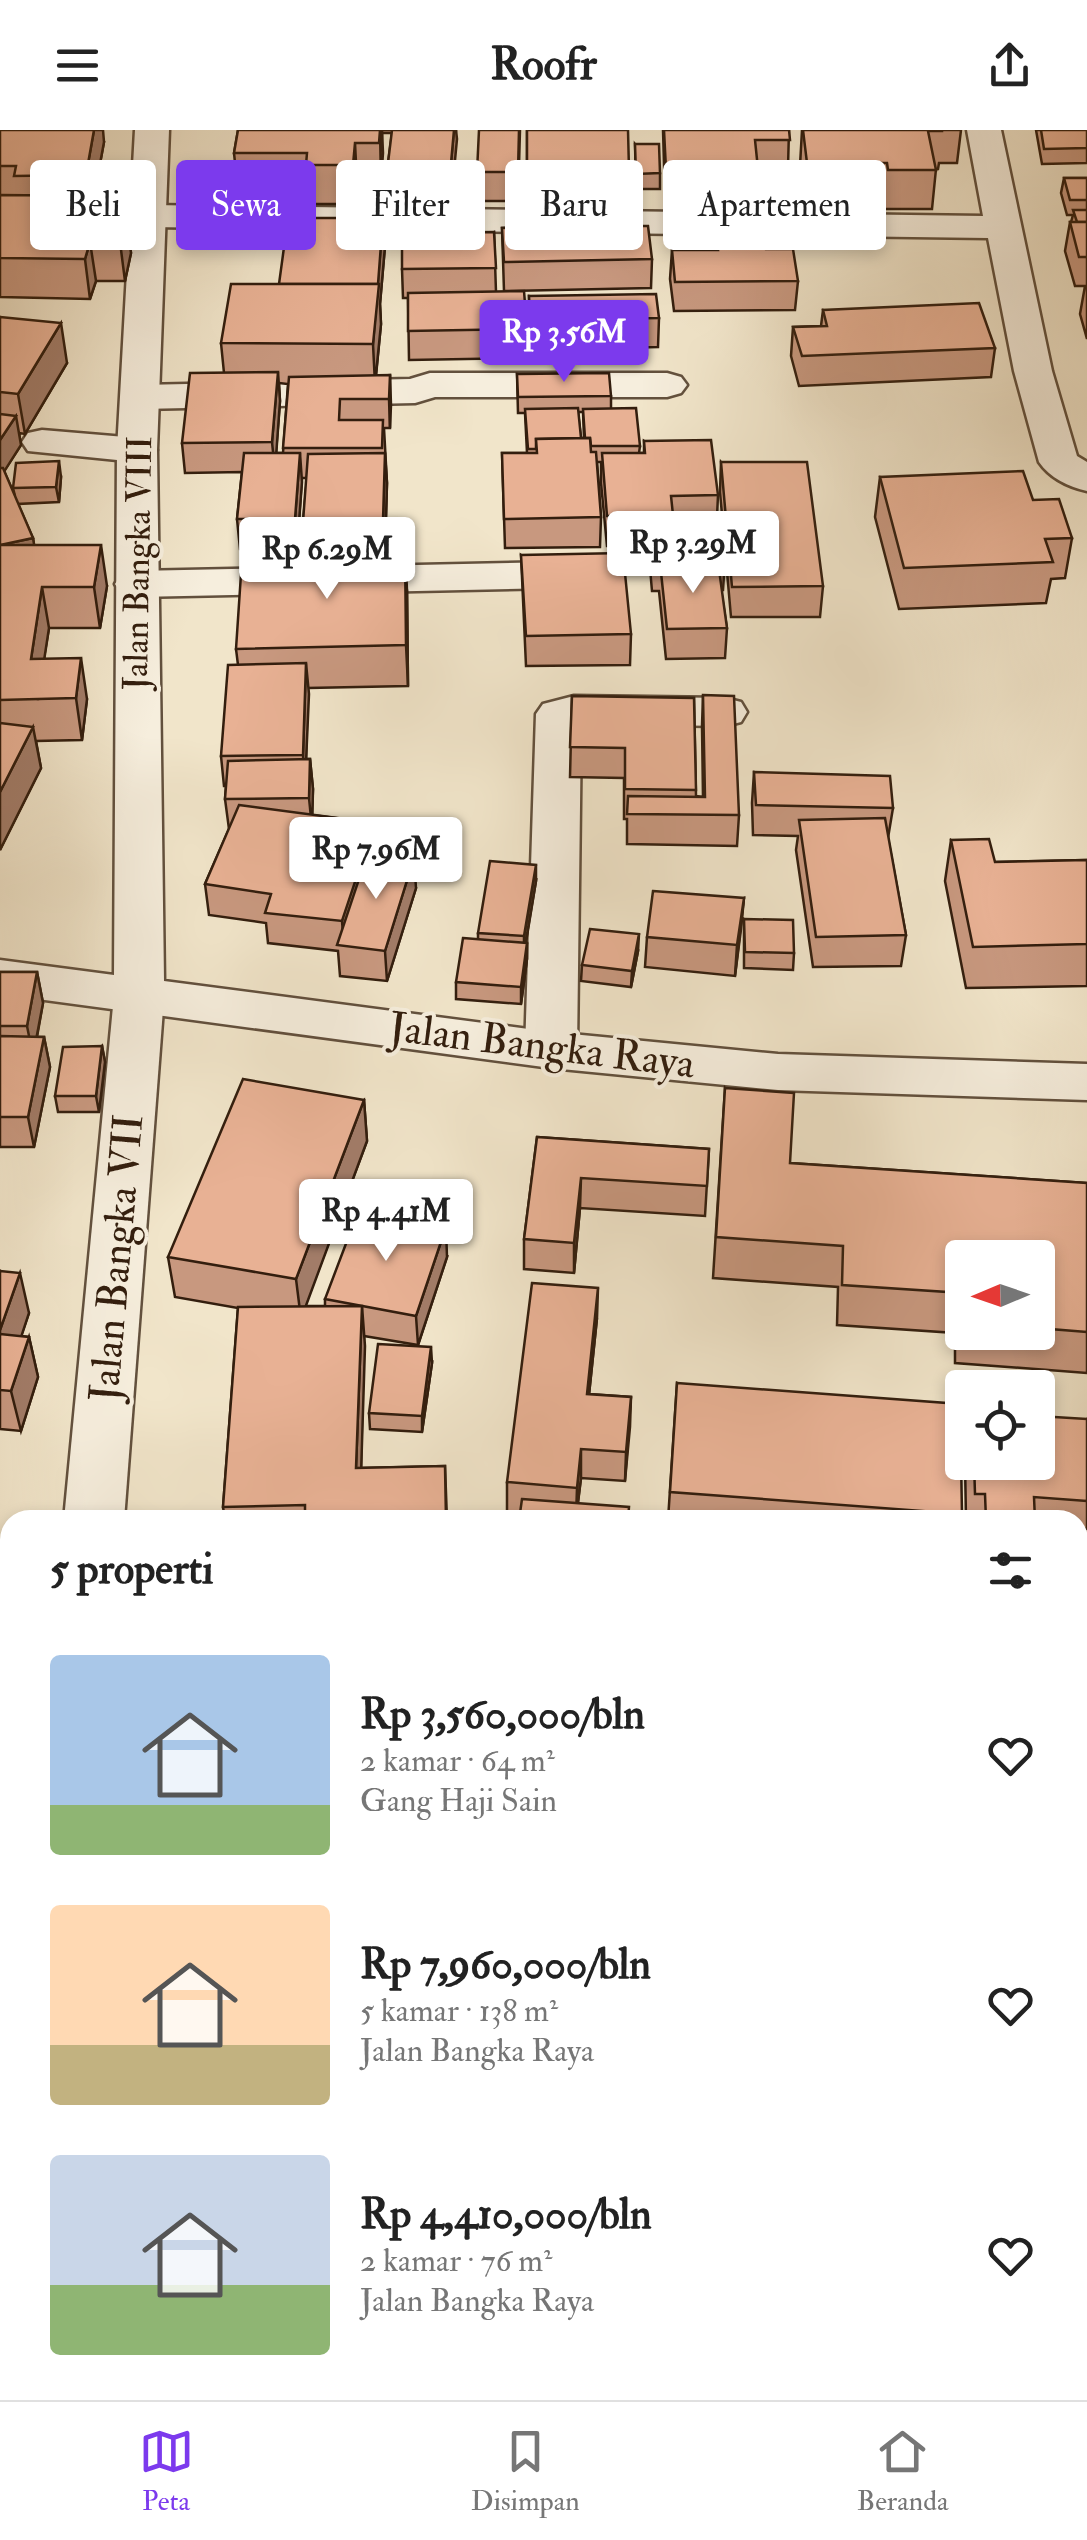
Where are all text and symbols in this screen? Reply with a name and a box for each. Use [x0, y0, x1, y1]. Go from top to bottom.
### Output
text: Roofr [490, 37, 597, 93]
icon: menu [50, 38, 105, 93]
icon: share [982, 38, 1037, 93]
chip: Beli [30, 160, 156, 250]
chip: Sewa [176, 160, 316, 250]
chip: Filter [336, 160, 485, 250]
chip: Baru [505, 160, 643, 250]
chip: Apartemen [663, 160, 886, 250]
pin: Rp 3.56M [461, 300, 667, 385]
text: Rp 3.56M [502, 312, 626, 352]
street label: Jalan Bangka VIII [114, 435, 162, 692]
pin: Rp 3.29M [590, 511, 796, 596]
pin: Rp 6.29M [224, 517, 430, 602]
text: Rp 3.29M [629, 523, 757, 563]
text: Rp 6.29M [261, 529, 393, 569]
pin: Rp 7.96M [273, 817, 479, 902]
text: Rp 7.96M [311, 829, 441, 869]
street label: Jalan Bangka Raya [385, 1001, 698, 1091]
street label: Jalan Bangka VII [78, 1112, 155, 1405]
pin: Rp 4.41M [283, 1179, 489, 1264]
text: Rp 4.41M [321, 1191, 451, 1231]
north arrow [945, 1240, 1055, 1350]
map controls [945, 1240, 1055, 1480]
button: locate [945, 1370, 1055, 1480]
icon: filters [983, 1543, 1038, 1598]
text: 5 properti [50, 1544, 213, 1596]
text: Rp 3,560,000/bln [360, 1689, 645, 1741]
icon: home [130, 1695, 250, 1815]
icon: heart [983, 1728, 1038, 1783]
text: 2 kamar · 64 m² [360, 1741, 555, 1781]
text: Gang Haji Sain [360, 1781, 557, 1821]
text: Rp 7,960,000/bln [360, 1939, 651, 1991]
icon: home [130, 1945, 250, 2065]
icon: heart [983, 1978, 1038, 2033]
text: 5 kamar · 138 m² [360, 1991, 558, 2031]
text: Jalan Bangka Raya [360, 2031, 594, 2071]
text: Rp 4,410,000/bln [360, 2189, 652, 2241]
icon: home [130, 2195, 250, 2315]
icon: heart [983, 2228, 1038, 2283]
text: 2 kamar · 76 m² [360, 2241, 552, 2281]
text: Jalan Bangka Raya [360, 2281, 594, 2321]
tab: Peta [139, 2424, 194, 2519]
tab: Disimpan [471, 2424, 580, 2519]
tab: Beranda [857, 2424, 948, 2519]

